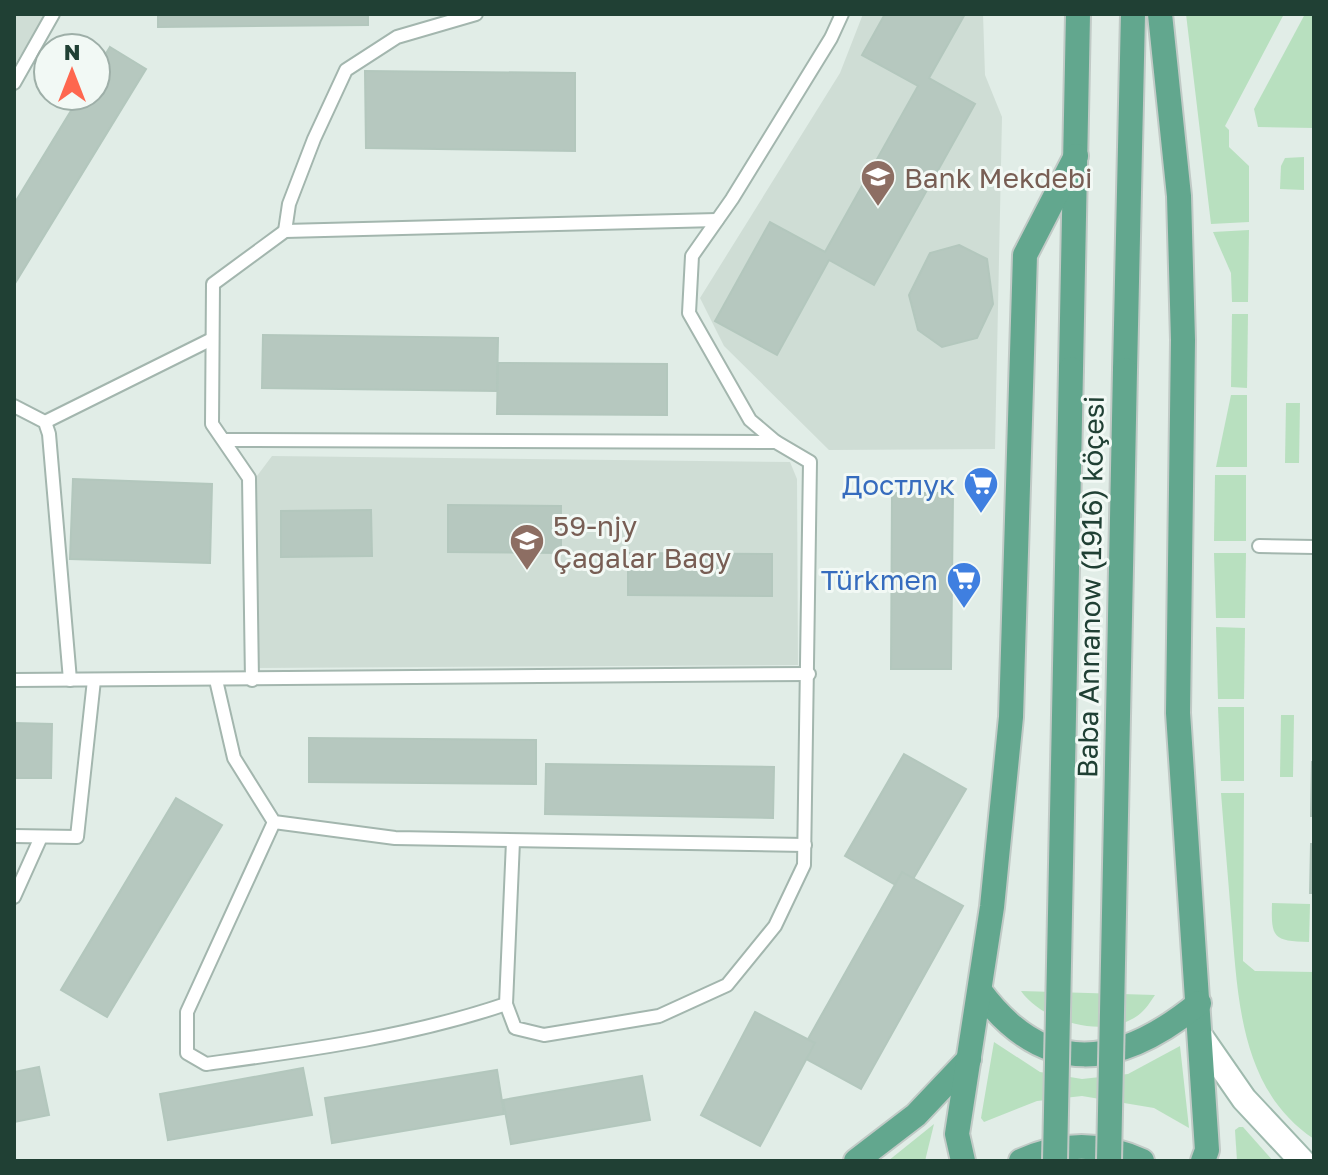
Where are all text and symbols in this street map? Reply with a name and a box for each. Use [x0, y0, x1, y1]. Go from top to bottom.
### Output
north arrow [32, 32, 112, 112]
text: N [64, 38, 80, 65]
school or university icon: Bank Mekdebi [859, 158, 897, 208]
place label: Bank Mekdebi [904, 161, 1092, 194]
street label: Baba Annanow (1916) köçesi [1070, 396, 1110, 778]
supermarket icon: Достлук [962, 465, 1000, 515]
place label: Достлук [842, 468, 955, 501]
place label: 59-njy Çagalar Bagy [553, 509, 731, 574]
school or university icon: 59-njy Çagalar Bagy [508, 522, 546, 572]
supermarket icon: Türkmen [945, 560, 983, 610]
place label: Türkmen [821, 563, 938, 596]

